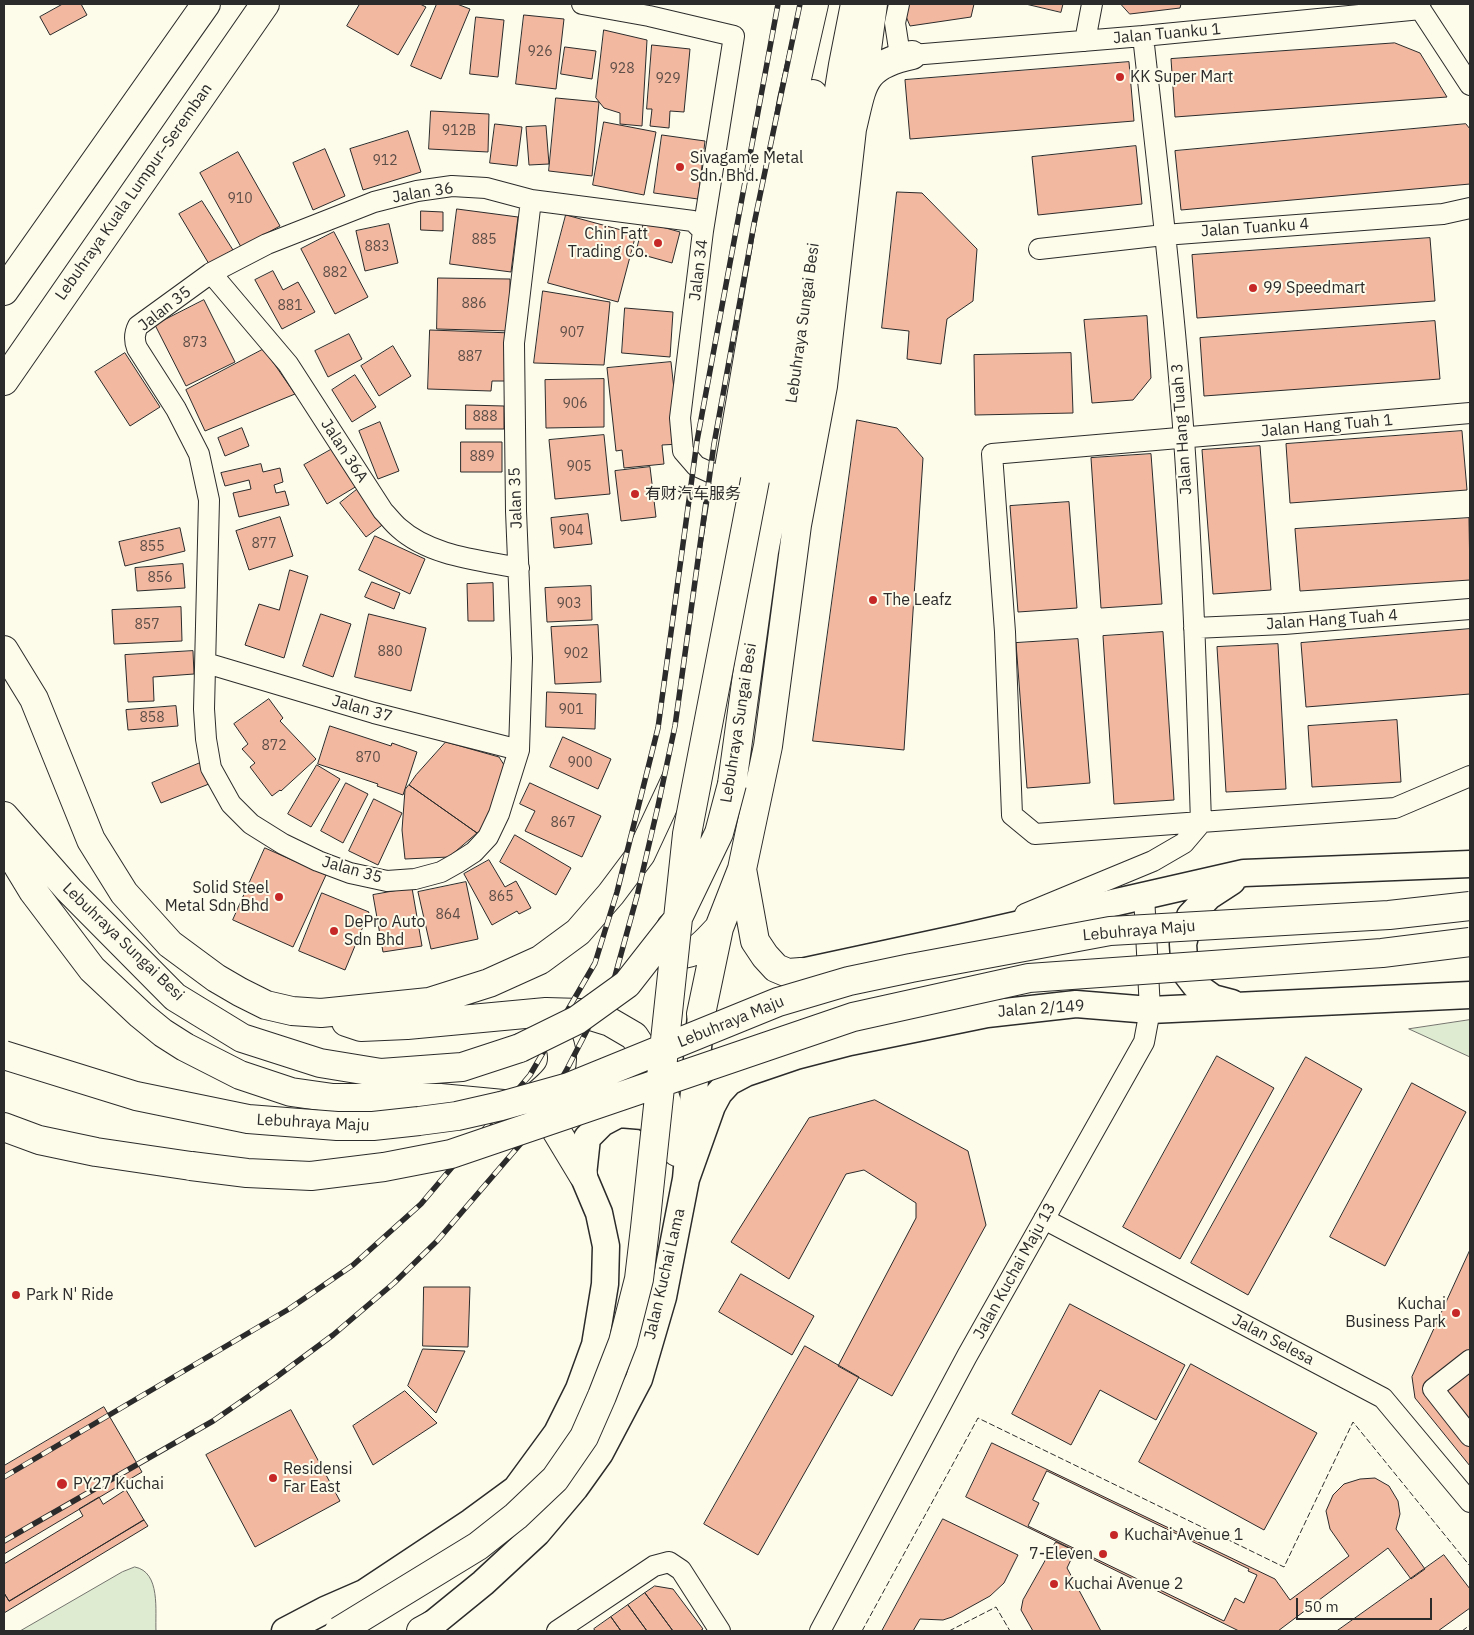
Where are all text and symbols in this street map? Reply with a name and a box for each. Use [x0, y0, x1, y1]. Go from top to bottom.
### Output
street label: Jalan Tuanku 1 [1112, 20, 1222, 48]
house number: 926 [527, 44, 553, 60]
house number: 928 [609, 61, 635, 77]
place label: KK Super Mart [1130, 67, 1233, 87]
house number: 929 [655, 71, 681, 87]
marker: KK Super Mart [1114, 71, 1126, 83]
street label: Lebuhraya Kuala Lumpur–Seremban [52, 80, 216, 304]
house number: 912B [442, 123, 476, 139]
place label: Sivagame Metal Sdn. Bhd. [690, 148, 803, 186]
house number: 912 [372, 153, 398, 169]
marker: Sivagame Metal Sdn. Bhd. [674, 161, 686, 173]
street label: Jalan 36 [391, 179, 455, 207]
house number: 910 [227, 191, 253, 207]
street label: Jalan Tuanku 4 [1200, 215, 1310, 241]
place label: Chin Fatt Trading Co. [568, 224, 648, 262]
house number: 885 [471, 232, 497, 248]
marker: Chin Fatt Trading Co. [652, 237, 664, 249]
street label: Jalan 34 [686, 238, 712, 302]
house number: 883 [364, 239, 390, 255]
street label: Lebuhraya Sungai Besi [782, 242, 824, 404]
house number: 882 [322, 265, 348, 281]
place label: 99 Speedmart [1263, 278, 1365, 298]
street label: Jalan 35 [135, 282, 195, 336]
marker: 99 Speedmart [1247, 282, 1259, 294]
house number: 886 [461, 296, 487, 312]
house number: 881 [277, 298, 303, 314]
house number: 907 [559, 325, 585, 341]
house number: 873 [182, 335, 208, 351]
house number: 887 [457, 349, 483, 365]
street label: Jalan Hang Tuah 3 [1168, 362, 1196, 496]
house number: 906 [562, 396, 588, 412]
house number: 888 [472, 409, 498, 425]
street label: Jalan Hang Tuah 1 [1260, 411, 1394, 441]
street label: Jalan 36A [316, 416, 372, 486]
house number: 889 [469, 449, 495, 465]
house number: 905 [566, 459, 592, 475]
street label: Jalan 35 [505, 467, 527, 529]
place label: 有财汽车服务 [645, 484, 741, 504]
marker: 有财汽车服务 [629, 488, 641, 500]
house number: 904 [558, 523, 584, 539]
house number: 877 [251, 536, 277, 552]
house number: 855 [139, 539, 165, 555]
house number: 856 [147, 570, 173, 586]
place label: The Leafz [883, 590, 952, 610]
marker: The Leafz [867, 594, 879, 606]
house number: 903 [556, 596, 582, 612]
street label: Jalan Hang Tuah 4 [1265, 606, 1399, 634]
house number: 857 [134, 617, 160, 633]
street label: Lebuhraya Sungai Besi [717, 642, 761, 804]
house number: 880 [377, 644, 403, 660]
house number: 902 [563, 646, 589, 662]
street label: Jalan 37 [330, 691, 394, 727]
house number: 901 [558, 702, 584, 718]
house number: 858 [139, 710, 165, 726]
house number: 872 [261, 738, 287, 754]
house number: 870 [355, 750, 381, 766]
house number: 900 [567, 755, 593, 771]
house number: 867 [550, 815, 576, 831]
street label: Jalan 35 [320, 852, 384, 888]
place label: Solid Steel Metal Sdn Bhd [165, 878, 269, 916]
street label: Lebuhraya Sungai Besi [58, 879, 188, 1005]
house number: 865 [488, 889, 514, 905]
marker: Solid Steel Metal Sdn Bhd [273, 891, 285, 903]
house number: 864 [435, 907, 461, 923]
place label: DePro Auto Sdn Bhd [344, 912, 425, 950]
street label: Lebuhraya Maju [1082, 917, 1196, 945]
marker: DePro Auto Sdn Bhd [328, 925, 340, 937]
street label: Lebuhraya Maju [675, 992, 787, 1052]
street label: Jalan 2/149 [997, 996, 1085, 1022]
street label: Lebuhraya Maju [256, 1110, 370, 1136]
street label: Jalan Kuchai Maju 13 [970, 1200, 1060, 1342]
street label: Jalan Kuchai Lama [641, 1207, 689, 1341]
place label: Park N' Ride [26, 1285, 113, 1305]
marker: Park N' Ride [10, 1289, 22, 1301]
place label: Kuchai Business Park [1345, 1294, 1446, 1332]
marker: Kuchai Business Park [1450, 1307, 1462, 1319]
street label: Jalan Selesa [1229, 1310, 1317, 1370]
place label: Residensi Far East [283, 1459, 353, 1497]
marker: Residensi Far East [267, 1472, 279, 1484]
place label: PY27 Kuchai [73, 1474, 164, 1494]
marker: PY27 Kuchai [55, 1477, 69, 1491]
place label: Kuchai Avenue 1 [1124, 1525, 1243, 1545]
marker: Kuchai Avenue 1 [1108, 1529, 1120, 1541]
place label: 7-Eleven [1029, 1544, 1093, 1564]
marker: 7-Eleven [1097, 1548, 1109, 1560]
place label: Kuchai Avenue 2 [1064, 1574, 1183, 1594]
marker: Kuchai Avenue 2 [1048, 1578, 1060, 1590]
scale bar [1299, 1588, 1435, 1620]
text: 50 m [1304, 1597, 1339, 1616]

